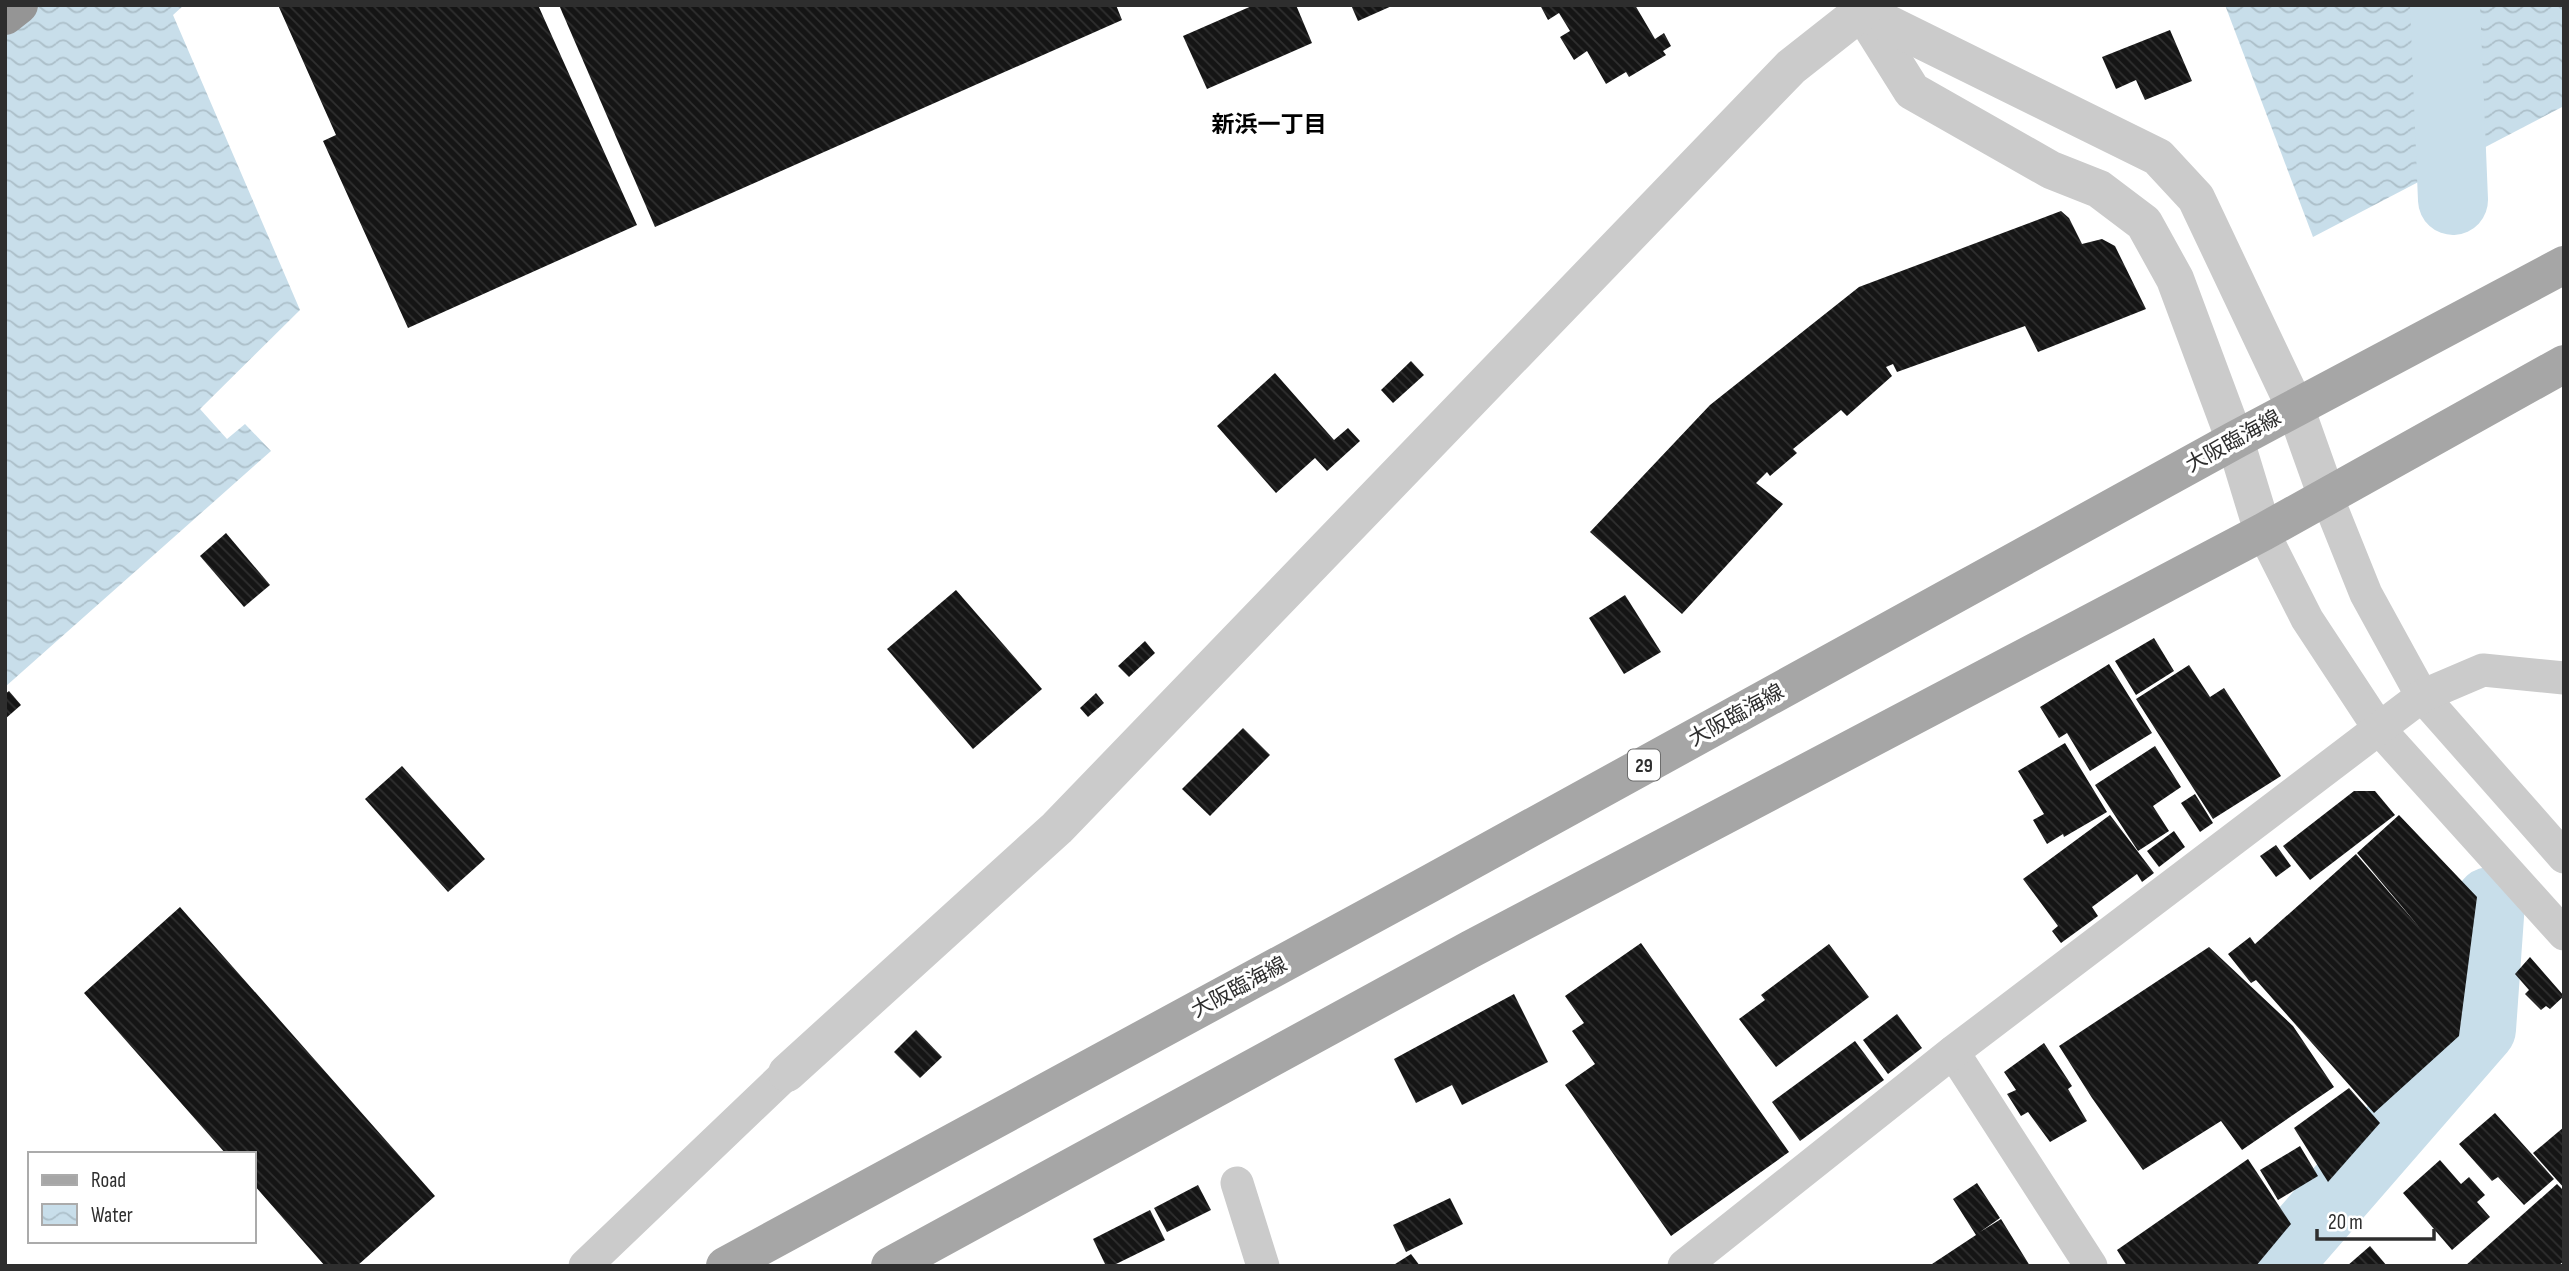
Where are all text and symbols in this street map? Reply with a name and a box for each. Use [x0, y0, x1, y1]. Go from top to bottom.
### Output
district label: 新浜一丁目 [1212, 111, 1327, 139]
street label: 大阪臨海線 [2181, 405, 2285, 478]
street label: 大阪臨海線 [1684, 679, 1788, 752]
road number: 29 [1628, 750, 1660, 780]
street label: 大阪臨海線 [1187, 952, 1291, 1023]
legend [28, 1152, 256, 1243]
text: Road [91, 1168, 126, 1193]
scale bar [2317, 1198, 2434, 1242]
text: Water [91, 1203, 133, 1228]
text: 20 m [2328, 1210, 2363, 1235]

